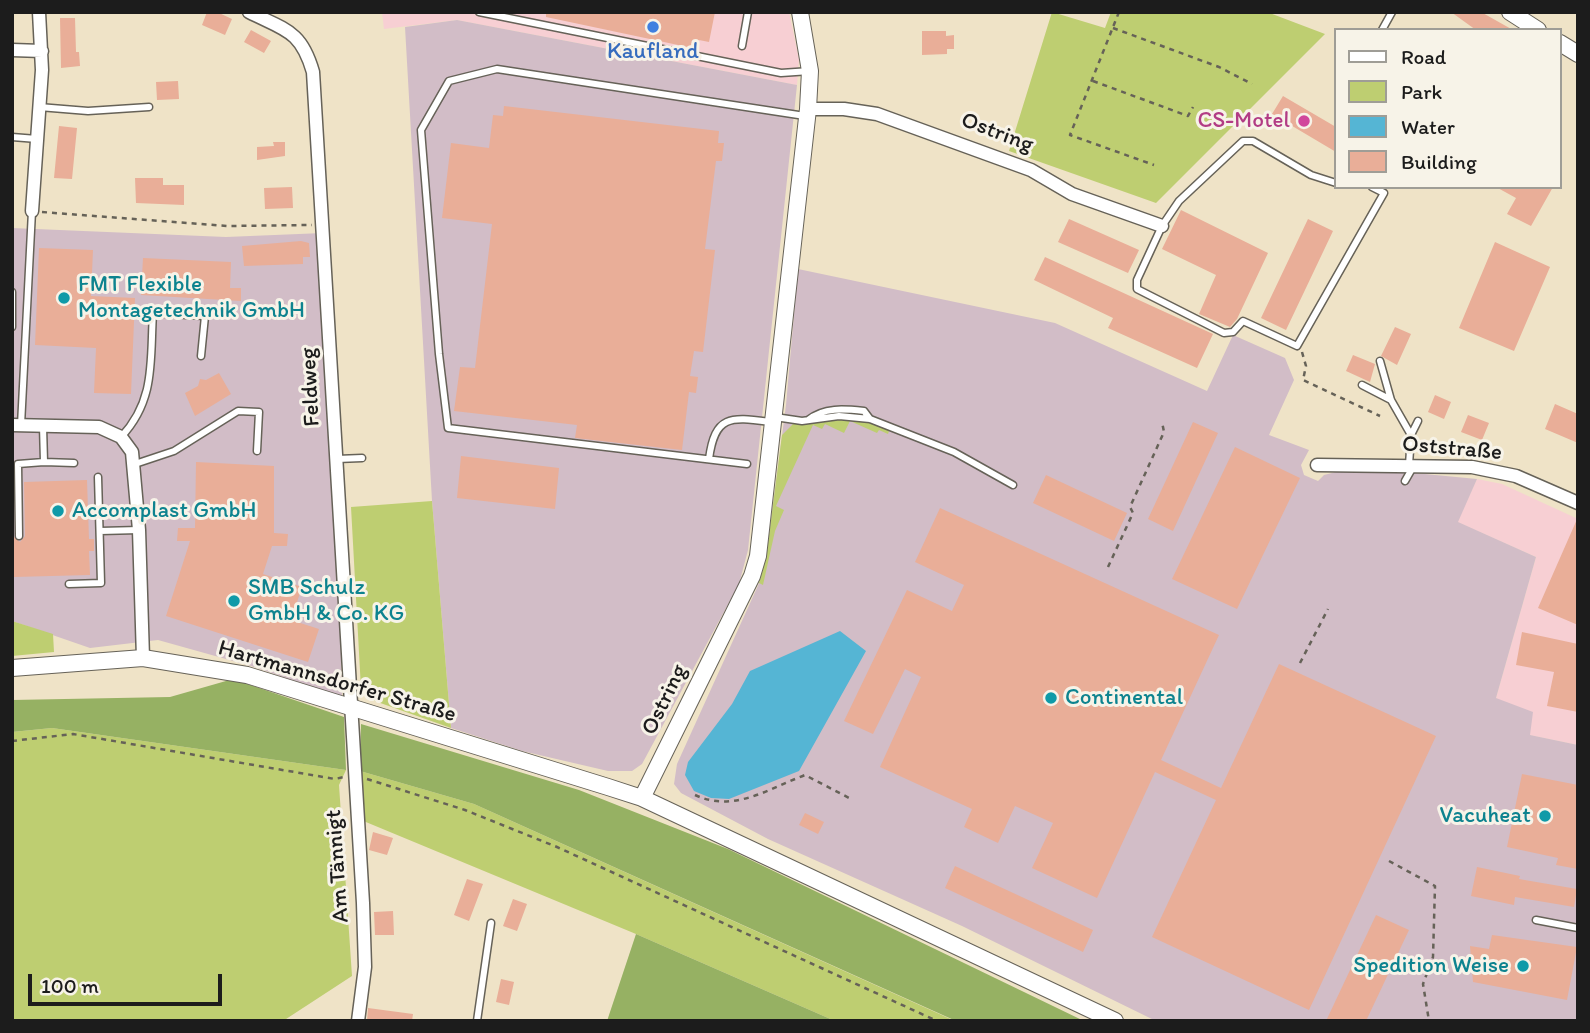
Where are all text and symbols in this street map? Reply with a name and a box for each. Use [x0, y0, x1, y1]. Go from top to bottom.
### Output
marker: Kaufland [645, 19, 661, 35]
legend [1334, 28, 1562, 189]
place label: Kaufland [607, 38, 699, 66]
text: Road [1401, 44, 1446, 69]
text: Park [1401, 79, 1442, 104]
street label: Ostring [957, 107, 1037, 159]
place label: CS-Motel [1197, 107, 1290, 135]
marker: CS-Motel [1296, 113, 1312, 129]
text: Water [1401, 114, 1455, 139]
text: Building [1401, 149, 1477, 174]
place label: FMT Flexible Montagetechnik GmbH [78, 271, 305, 325]
marker: FMT Flexible Montagetechnik GmbH [56, 290, 72, 306]
street label: Feldweg [295, 347, 327, 427]
street label: Oststraße [1401, 431, 1503, 467]
place label: Accomplast GmbH [72, 497, 256, 525]
marker: Accomplast GmbH [50, 503, 66, 519]
place label: SMB Schulz GmbH & Co. KG [248, 574, 404, 628]
marker: SMB Schulz GmbH & Co. KG [226, 593, 242, 609]
street label: Hartmannsdorfer Straße [215, 635, 459, 729]
street label: Ostring [636, 660, 694, 740]
place label: Continental [1065, 684, 1183, 712]
marker: Continental [1043, 690, 1059, 706]
place label: Vacuheat [1440, 802, 1531, 830]
street label: Am Tännigt [320, 808, 356, 924]
marker: Vacuheat [1537, 808, 1553, 824]
place label: Spedition Weise [1353, 952, 1509, 980]
marker: Spedition Weise [1515, 958, 1531, 974]
scale bar [32, 960, 226, 1004]
text: 100 m [41, 973, 99, 998]

